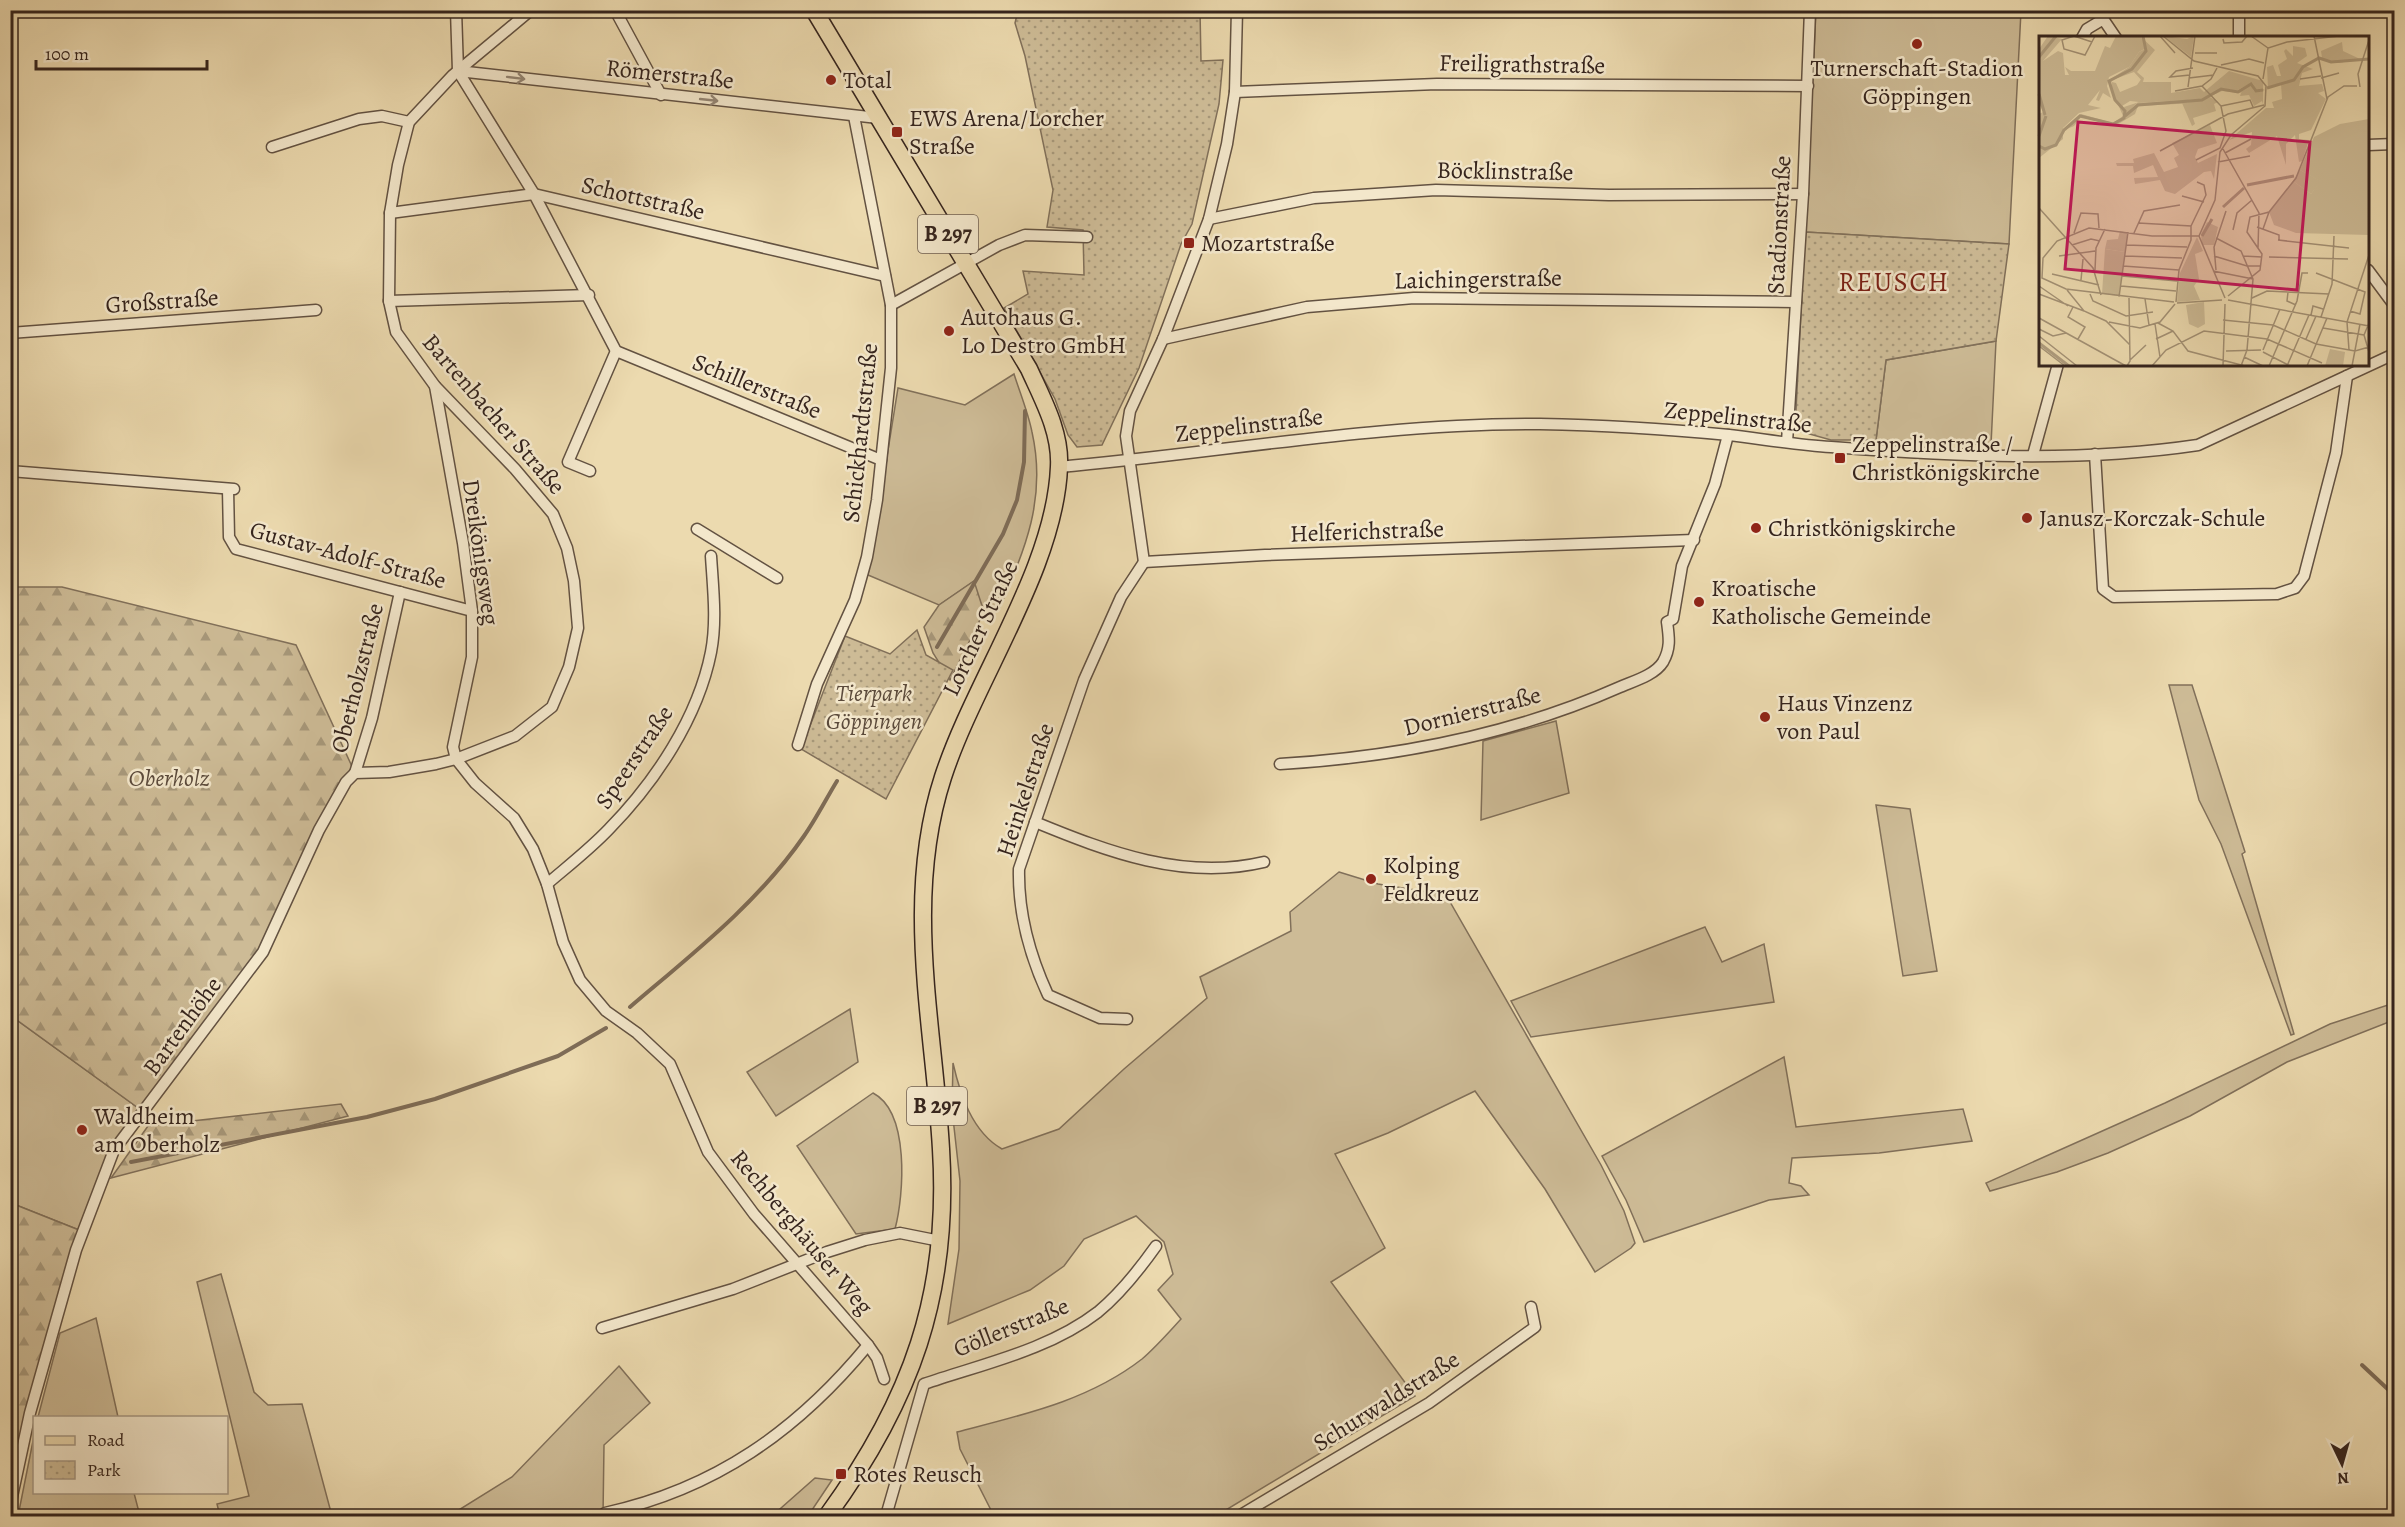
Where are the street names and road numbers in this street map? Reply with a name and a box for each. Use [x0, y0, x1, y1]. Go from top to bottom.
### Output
street label: Freiligrathstraße [1439, 47, 1605, 81]
street label: Römerstraße [604, 51, 736, 97]
street label: Böcklinstraße [1436, 154, 1574, 188]
street label: Stadionstraße [1759, 155, 1799, 295]
street label: Schottstraße [578, 168, 708, 228]
road number: B 297 [918, 215, 978, 253]
street label: Laichingerstraße [1394, 262, 1562, 296]
street label: Großstraße [104, 281, 220, 321]
street label: Bartenbacher Straße [415, 327, 573, 501]
street label: Schickhardtstraße [835, 342, 885, 524]
street label: Schillerstraße [688, 346, 826, 426]
street label: Zeppelinstraße [1663, 393, 1813, 441]
street label: Zeppelinstraße [1173, 400, 1325, 450]
street label: Dreikönigsweg [455, 477, 507, 627]
street label: Helferichstraße [1289, 512, 1445, 550]
street label: Gustav-Adolf-Straße [246, 513, 450, 597]
street label: Lorcher Straße [935, 555, 1025, 701]
street label: Oberholzstraße [323, 600, 391, 756]
street label: Dornierstraße [1400, 678, 1544, 744]
street label: Speerstraße [588, 699, 680, 815]
street label: Heinkelstraße [988, 719, 1062, 861]
street label: Bartenhöhe [135, 970, 229, 1082]
road number: B 297 [907, 1087, 967, 1125]
street label: Rechberghäuser Weg [723, 1143, 881, 1321]
street label: Göllerstraße [949, 1289, 1073, 1365]
street label: Schurwaldstraße [1307, 1343, 1465, 1459]

